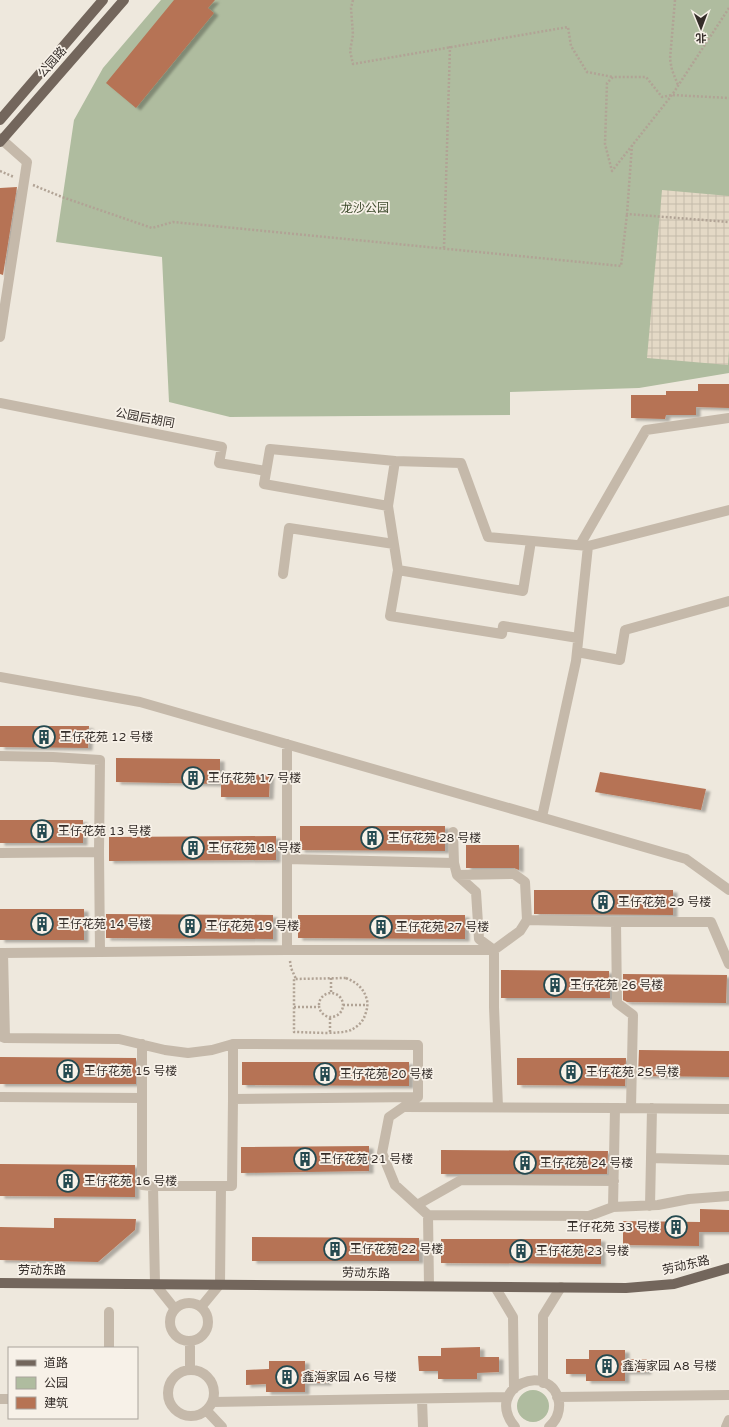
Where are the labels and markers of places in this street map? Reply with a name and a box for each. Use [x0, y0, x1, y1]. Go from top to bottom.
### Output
building icon: 王仔花苑 12 号楼 [31, 724, 57, 750]
place label: 王仔花苑 12 号楼 [60, 730, 153, 744]
building icon: 王仔花苑 17 号楼 [180, 765, 206, 791]
place label: 王仔花苑 17 号楼 [208, 771, 301, 785]
building icon: 王仔花苑 13 号楼 [29, 818, 55, 844]
place label: 王仔花苑 13 号楼 [58, 824, 151, 838]
building icon: 王仔花苑 28 号楼 [359, 825, 385, 851]
place label: 王仔花苑 28 号楼 [388, 831, 481, 845]
building icon: 王仔花苑 18 号楼 [180, 835, 206, 861]
place label: 王仔花苑 18 号楼 [208, 841, 301, 855]
building icon: 王仔花苑 29 号楼 [590, 889, 616, 915]
place label: 王仔花苑 29 号楼 [618, 895, 711, 909]
building icon: 王仔花苑 14 号楼 [29, 911, 55, 937]
building icon: 王仔花苑 19 号楼 [177, 913, 203, 939]
building icon: 王仔花苑 27 号楼 [368, 914, 394, 940]
place label: 王仔花苑 14 号楼 [58, 917, 151, 931]
place label: 王仔花苑 19 号楼 [206, 919, 299, 933]
place label: 王仔花苑 27 号楼 [396, 920, 489, 934]
building icon: 王仔花苑 26 号楼 [542, 972, 568, 998]
place label: 王仔花苑 26 号楼 [570, 978, 663, 992]
building icon: 王仔花苑 15 号楼 [55, 1058, 81, 1084]
building icon: 王仔花苑 25 号楼 [558, 1059, 584, 1085]
building icon: 王仔花苑 20 号楼 [312, 1061, 338, 1087]
place label: 王仔花苑 15 号楼 [84, 1064, 177, 1078]
place label: 王仔花苑 25 号楼 [586, 1065, 679, 1079]
place label: 王仔花苑 20 号楼 [340, 1067, 433, 1081]
building icon: 王仔花苑 21 号楼 [292, 1146, 318, 1172]
building icon: 王仔花苑 24 号楼 [512, 1150, 538, 1176]
place label: 王仔花苑 21 号楼 [320, 1152, 413, 1166]
place label: 王仔花苑 24 号楼 [540, 1156, 633, 1170]
building icon: 王仔花苑 16 号楼 [55, 1168, 81, 1194]
place label: 王仔花苑 16 号楼 [84, 1174, 177, 1188]
building icon: 王仔花苑 33 号楼 [663, 1214, 689, 1240]
place label: 王仔花苑 33 号楼 [567, 1220, 660, 1234]
building icon: 王仔花苑 22 号楼 [322, 1236, 348, 1262]
building icon: 王仔花苑 23 号楼 [508, 1238, 534, 1264]
place label: 王仔花苑 22 号楼 [350, 1242, 443, 1256]
place label: 王仔花苑 23 号楼 [536, 1244, 629, 1258]
building icon: 鑫海家园 A8 号楼 [594, 1353, 620, 1379]
place label: 鑫海家园 A8 号楼 [622, 1359, 717, 1373]
building icon: 鑫海家园 A6 号楼 [274, 1364, 300, 1390]
place label: 鑫海家园 A6 号楼 [302, 1370, 397, 1384]

